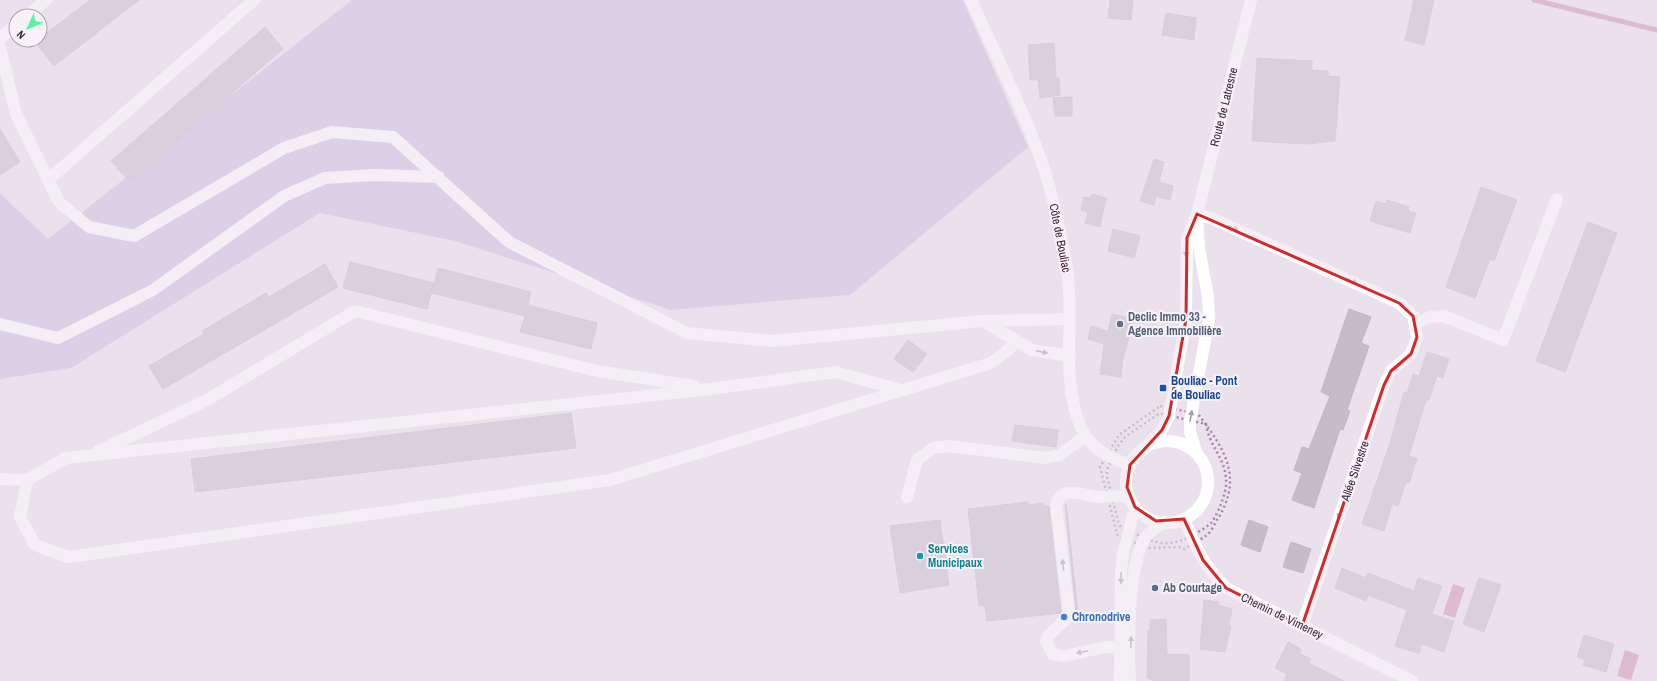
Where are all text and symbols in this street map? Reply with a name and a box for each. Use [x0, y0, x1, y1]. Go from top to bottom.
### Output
north arrow [8, 8, 48, 48]
text: N [14, 28, 28, 42]
street label: Route de Latresne [1206, 66, 1242, 148]
street label: Côte de Bouliac [1045, 202, 1075, 274]
one-way arrow [1228, 225, 1239, 231]
one-way arrow [1183, 245, 1190, 257]
one-way arrow [1346, 278, 1358, 284]
place label: Declic Immo 33 - Agence Immobilière [1128, 309, 1222, 339]
marker: Declic Immo 33 - Agence Immobilière [1115, 319, 1125, 329]
one-way arrow [1036, 350, 1048, 356]
one-way arrow [1391, 362, 1402, 371]
place label: Bouliac - Pont de Bouliac [1171, 373, 1238, 403]
marker: Bouliac - Pont de Bouliac [1158, 383, 1168, 393]
one-way arrow [1188, 410, 1194, 422]
street label: Allée Silvestre [1337, 439, 1373, 504]
one-way arrow [1337, 507, 1343, 519]
place label: Services Municipaux [928, 541, 983, 571]
marker: Services Municipaux [915, 551, 925, 561]
one-way arrow [1060, 559, 1066, 571]
one-way arrow [1118, 572, 1124, 585]
place label: Ab Courtage [1163, 580, 1223, 596]
marker: Ab Courtage [1150, 583, 1160, 593]
street label: Chemin de Vimeney [1238, 589, 1326, 643]
place label: Chronodrive [1072, 609, 1131, 625]
marker: Chronodrive [1059, 612, 1069, 622]
one-way arrow [1127, 636, 1134, 648]
one-way arrow [1076, 650, 1088, 656]

